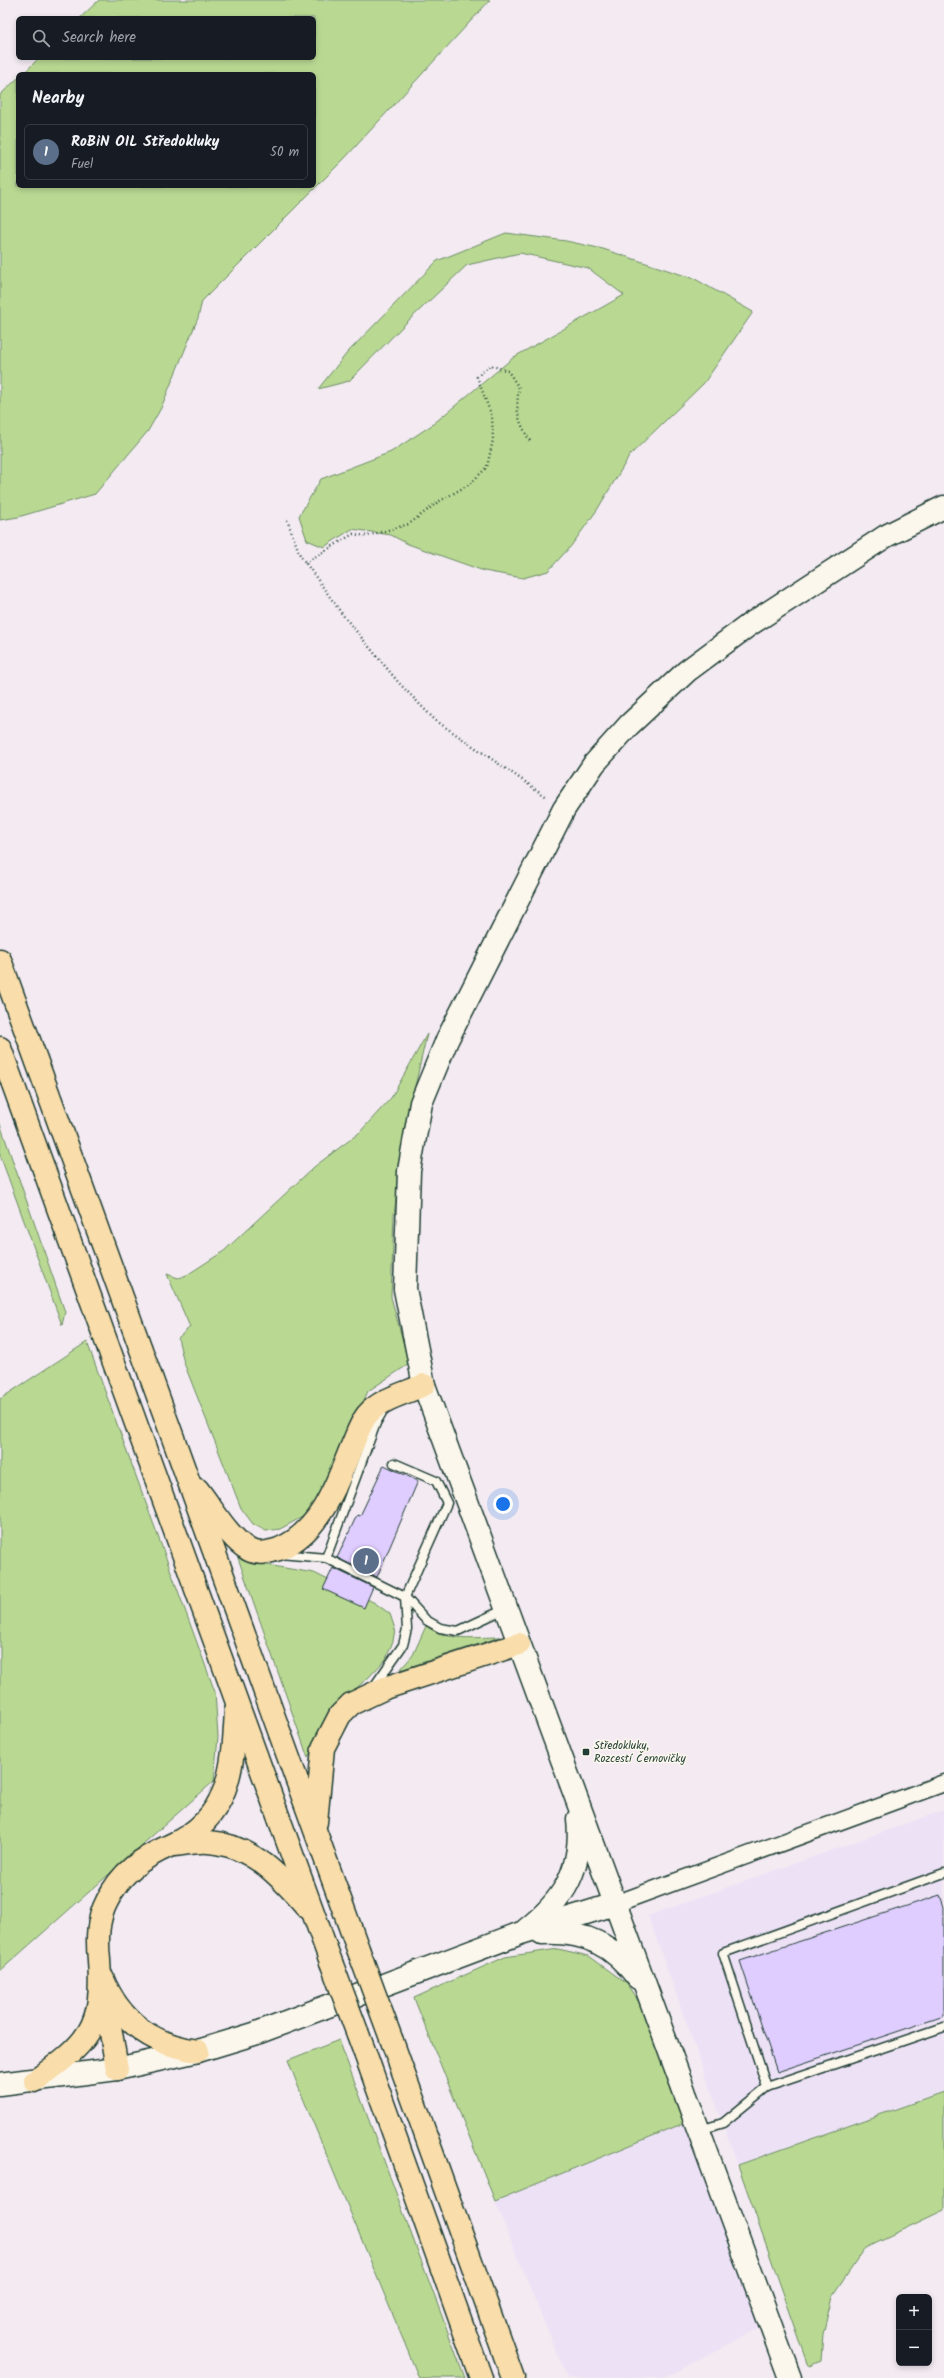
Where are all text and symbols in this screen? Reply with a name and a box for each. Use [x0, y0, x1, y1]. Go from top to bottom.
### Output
search box [16, 16, 316, 60]
text: Search here [62, 26, 136, 50]
icon: search [30, 27, 52, 49]
text: Nearby [32, 85, 84, 112]
text: RoBiN OIL Středokluky [71, 130, 219, 154]
text: 1 [44, 142, 48, 163]
text: 50 m [270, 142, 299, 163]
text: Fuel [71, 154, 93, 175]
your location [493, 1494, 513, 1514]
pin: 1 [353, 1546, 379, 1576]
place label: Středokluky, Rozcestí Černovičky [594, 1737, 686, 1768]
marker: Středokluky, Rozcestí Černovičky [581, 1747, 591, 1757]
map controls [896, 2294, 932, 2366]
button: + [896, 2294, 932, 2330]
button: − [896, 2330, 932, 2366]

